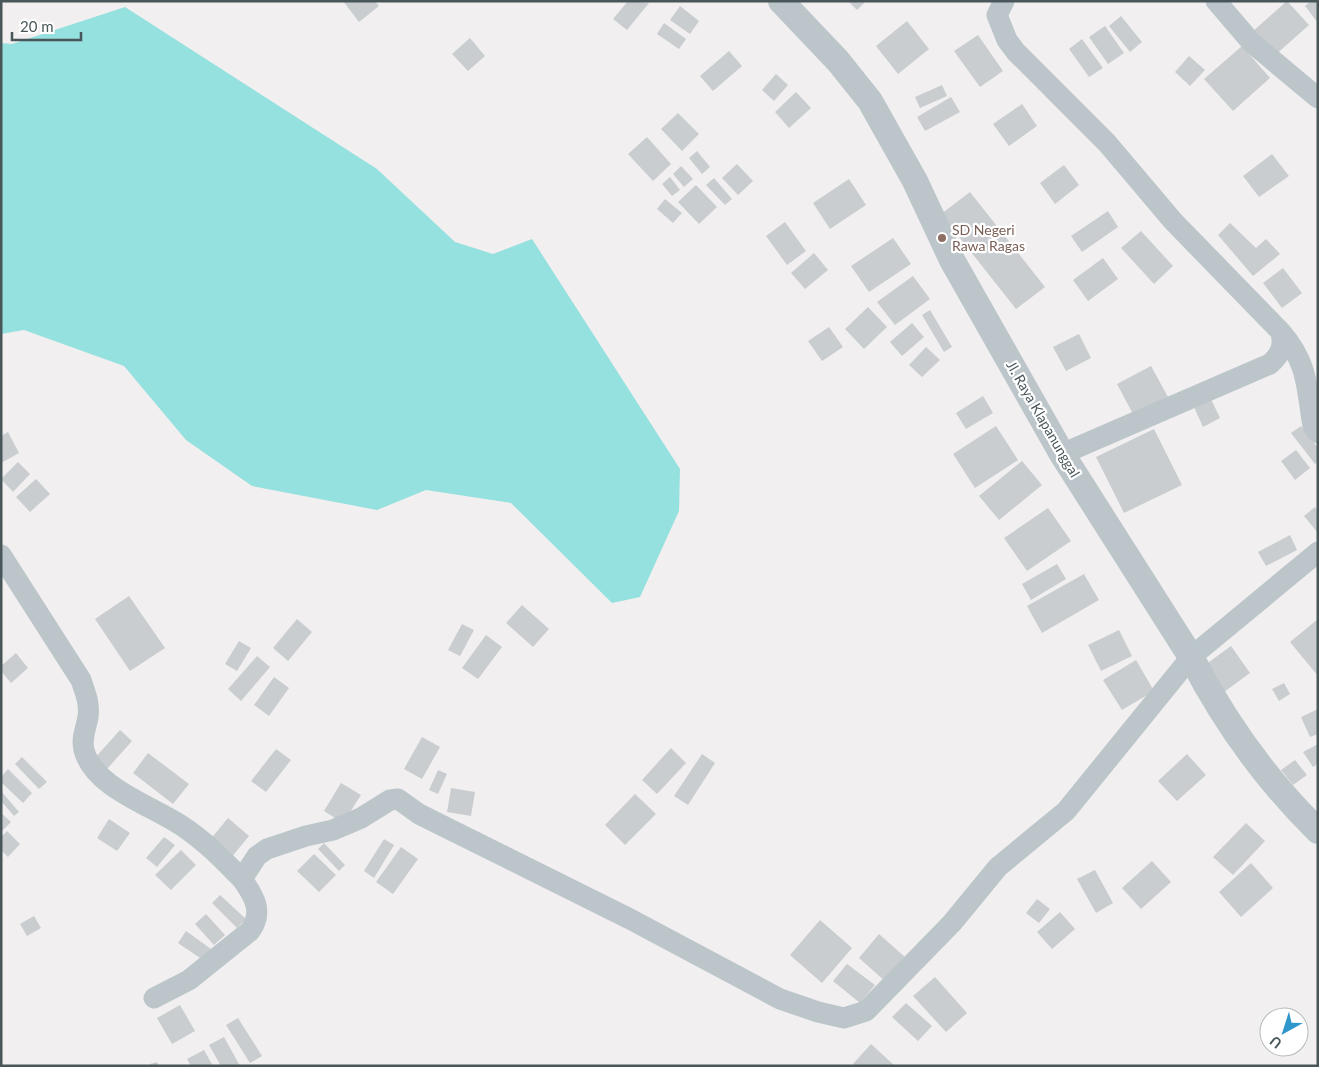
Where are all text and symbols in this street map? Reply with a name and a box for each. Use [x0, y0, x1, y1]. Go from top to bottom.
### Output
scale bar [12, 10, 81, 42]
text: 20 m [20, 17, 54, 35]
place label: SD Negeri Rawa Ragas [952, 221, 1025, 254]
marker: SD Negeri Rawa Ragas [936, 232, 948, 244]
street label: Jl. Raya Klapanunggal [1003, 358, 1084, 480]
north arrow [1259, 1007, 1309, 1057]
text: U [1266, 1033, 1285, 1052]

